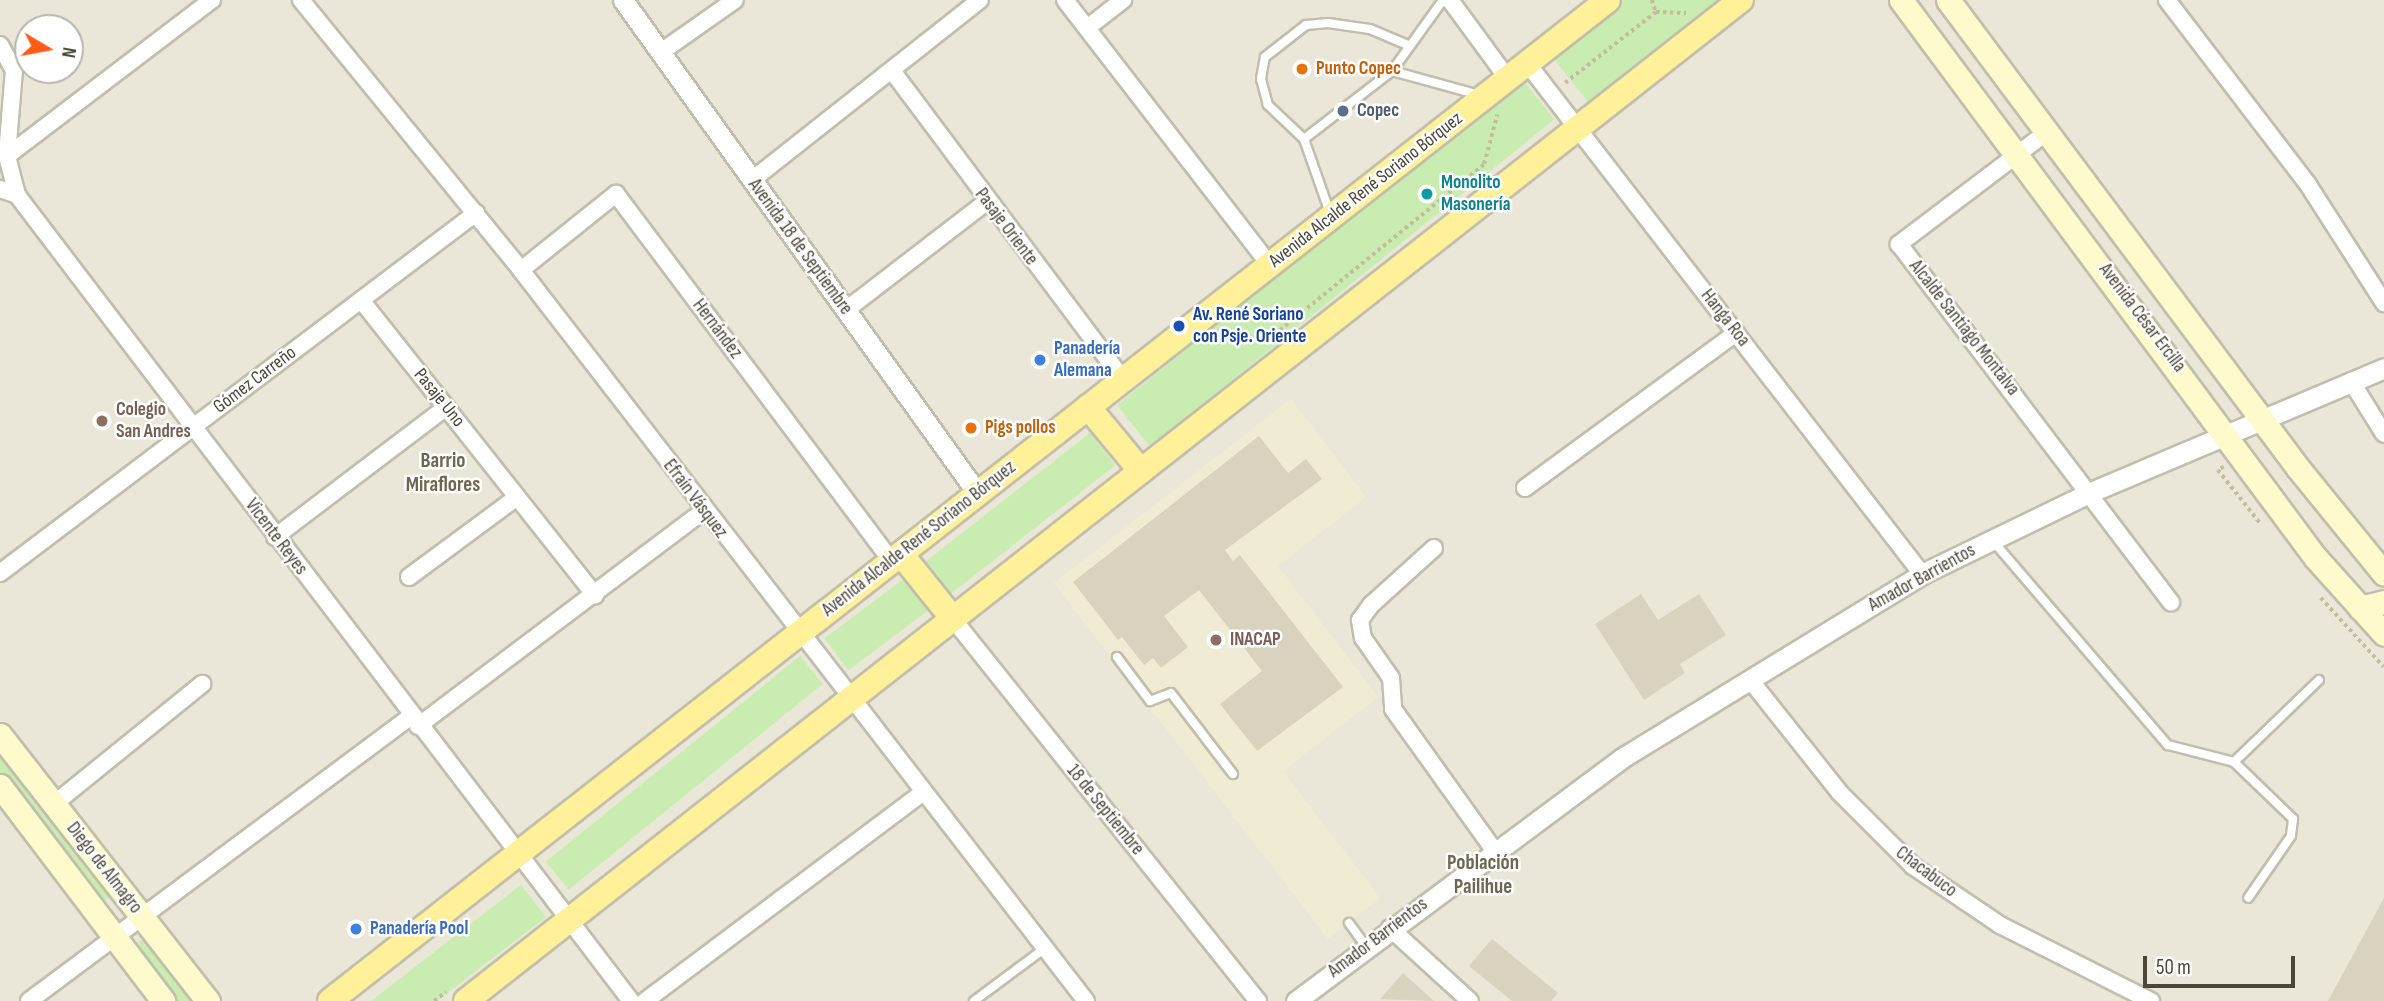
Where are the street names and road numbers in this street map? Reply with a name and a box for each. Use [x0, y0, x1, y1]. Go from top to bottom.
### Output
street label: Avenida Alcalde René Soriano Bórquez [1265, 107, 1467, 273]
street label: Avenida 18 de Septiembre [743, 174, 857, 320]
street label: Pasaje Oriente [970, 184, 1042, 270]
street label: Alcalde Santiago Montalva [1904, 256, 2024, 400]
street label: Avenida César Ercilla [2094, 259, 2190, 377]
street label: Hanga Roa [1696, 285, 1754, 351]
street label: Hernández [687, 295, 747, 363]
street label: Gómez Carreño [209, 342, 301, 418]
street label: Pasaje Uno [409, 364, 469, 432]
street label: Efraín Vásquez [658, 455, 732, 543]
street label: Avenida Alcalde René Soriano Bórquez [818, 456, 1020, 622]
street label: Vicente Reyes [240, 494, 312, 580]
street label: Amador Barrientos [1865, 539, 1979, 617]
street label: 18 de Septiembre [1062, 760, 1148, 860]
street label: Diego de Almagro [61, 818, 147, 918]
street label: Chacabuco [1891, 842, 1961, 902]
street label: Amador Barrientos [1324, 893, 1432, 983]

